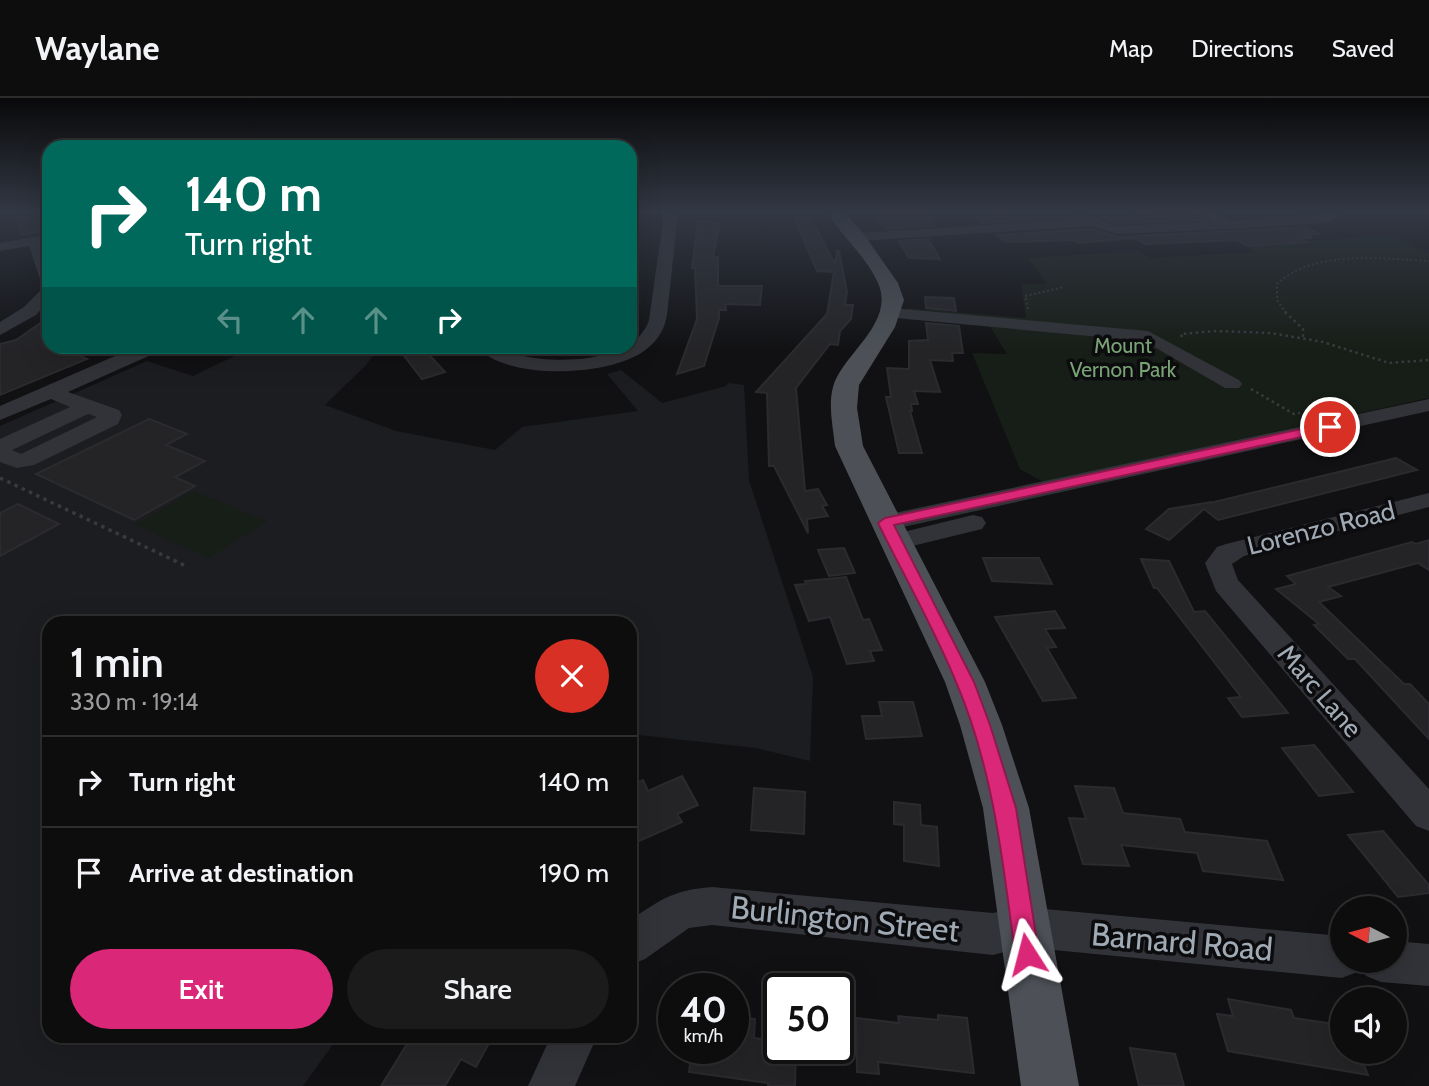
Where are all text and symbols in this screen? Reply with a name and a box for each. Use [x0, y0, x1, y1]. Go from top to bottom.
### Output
text: Waylane [35, 28, 159, 68]
text: Map [1109, 34, 1153, 63]
text: Directions [1191, 34, 1294, 63]
text: Saved [1332, 34, 1394, 63]
text: 140 m [185, 164, 322, 223]
icon: right [70, 168, 161, 259]
text: Turn right [185, 224, 312, 263]
icon: left [211, 301, 249, 339]
icon: ahead [284, 301, 322, 339]
icon: ahead [357, 301, 395, 339]
icon: right [430, 301, 468, 339]
park label: Mount Vernon Park [1070, 333, 1177, 382]
pin [1300, 397, 1360, 457]
icon: arrive [1311, 408, 1349, 446]
street label: Lorenzo Road [1244, 494, 1398, 562]
text: 1 min [70, 636, 164, 688]
street label: Marc Lane [1271, 638, 1369, 744]
button: close [535, 639, 609, 713]
text: 330 m · 19:14 [70, 688, 198, 716]
icon: right [70, 763, 108, 801]
text: Turn right [129, 766, 235, 798]
text: 140 m [539, 766, 609, 798]
icon: arrive [70, 854, 108, 892]
text: Arrive at destination [129, 857, 354, 889]
text: 190 m [539, 857, 609, 889]
street label: Burlington Street [729, 887, 961, 950]
north arrow [1330, 896, 1407, 973]
map controls [1330, 896, 1407, 1064]
street label: Barnard Road [1090, 914, 1274, 969]
position arrow [990, 917, 1064, 991]
button: Exit [70, 949, 333, 1029]
button: Share [347, 949, 609, 1029]
speed limit sign: 50 [763, 973, 854, 1064]
button: sound [1330, 987, 1407, 1064]
text: 40 [680, 988, 727, 1031]
text: km/h [684, 1025, 723, 1047]

